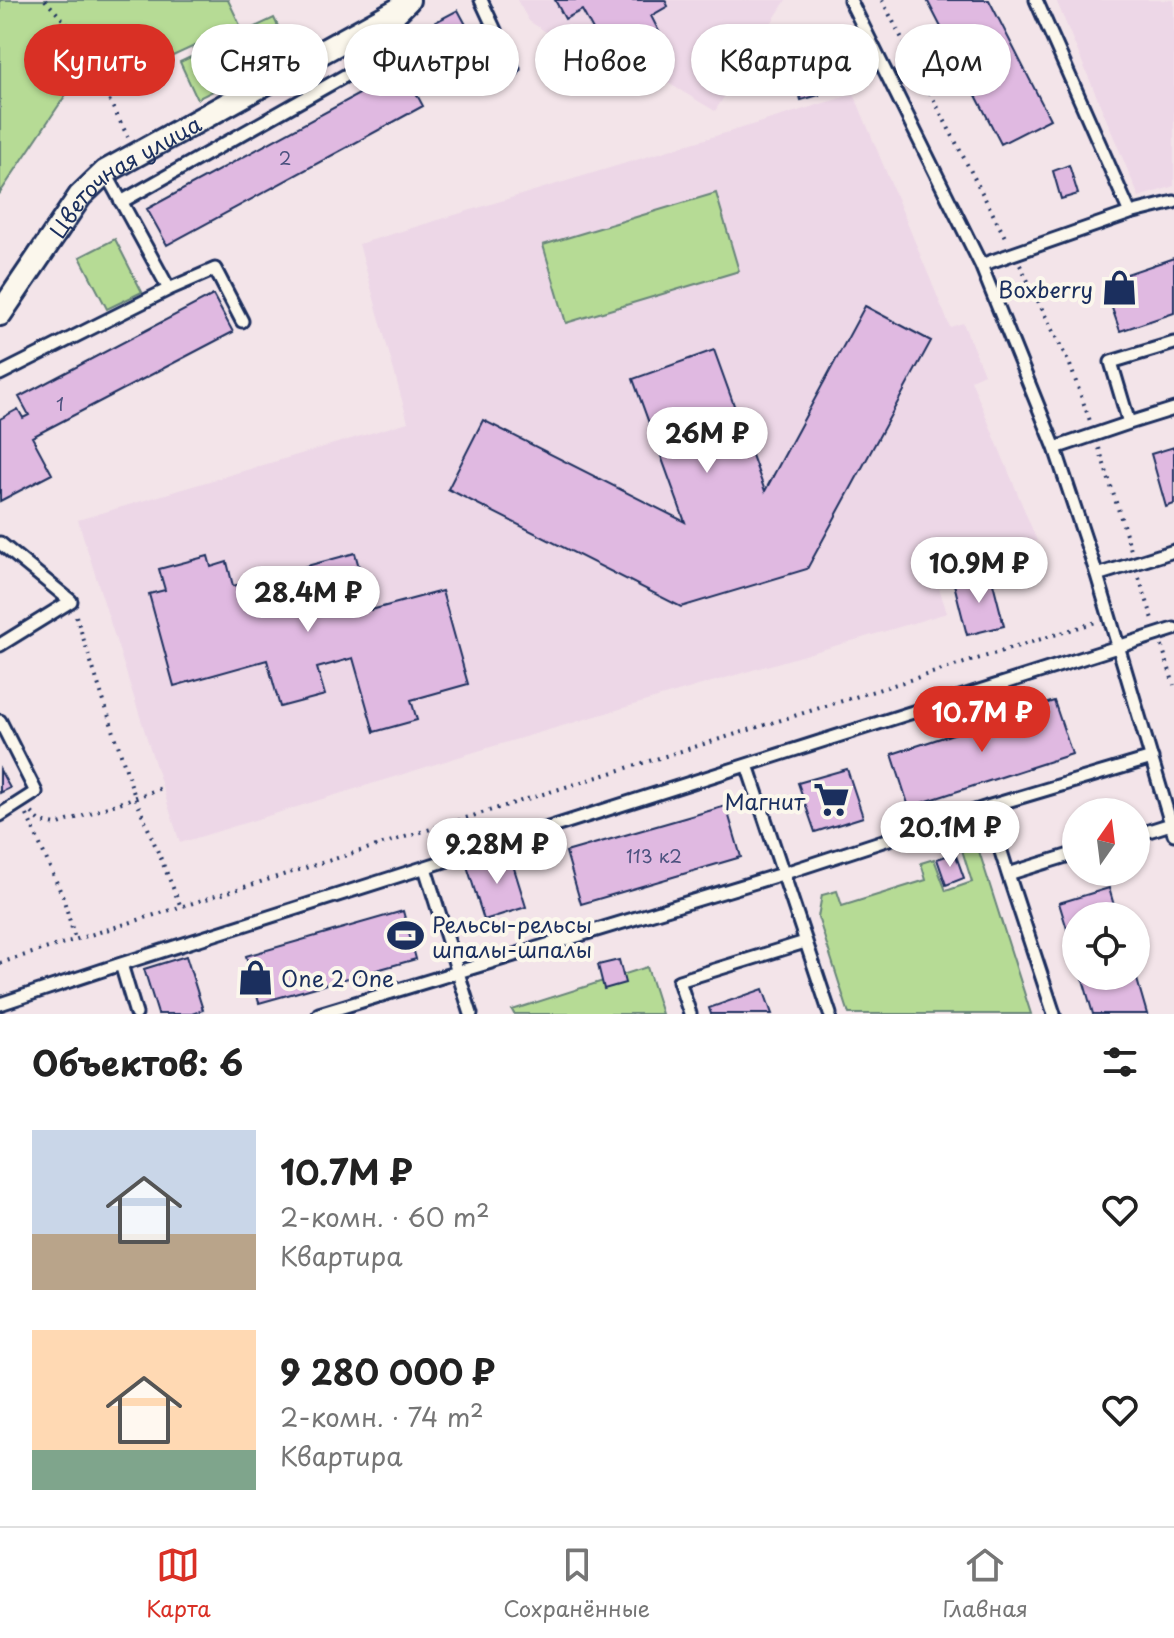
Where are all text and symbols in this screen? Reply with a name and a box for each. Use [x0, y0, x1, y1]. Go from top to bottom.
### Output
chip: Купить [24, 24, 175, 96]
chip: Снять [191, 24, 328, 96]
chip: Фильтры [344, 24, 519, 96]
chip: Новое [535, 24, 675, 96]
chip: Квартира [691, 24, 879, 96]
chip: Дом [895, 24, 1011, 96]
street label: Цветочная улица [40, 106, 207, 244]
house number: 2 [279, 144, 291, 171]
shop icon: Boxberry [1100, 269, 1138, 307]
place label: Boxberry [998, 272, 1093, 305]
house number: 1 [56, 390, 64, 417]
pin: 26M ₽ [651, 407, 763, 475]
text: 26M ₽ [665, 413, 749, 452]
pin: 10.9M ₽ [905, 537, 1053, 605]
text: 10.9M ₽ [929, 543, 1029, 582]
pin: 28.4M ₽ [234, 566, 382, 634]
text: 28.4M ₽ [254, 572, 362, 611]
pin: 10.7M ₽ [908, 686, 1056, 754]
text: 10.7M ₽ [931, 692, 1033, 731]
supermarket icon: Магнит [812, 781, 850, 819]
place label: Магнит [725, 784, 806, 817]
north arrow [1062, 798, 1150, 886]
map controls [1062, 798, 1150, 990]
pin: 20.1M ₽ [876, 801, 1024, 869]
text: 20.1M ₽ [899, 807, 1002, 846]
pin: 9.28M ₽ [423, 818, 571, 886]
text: 9.28M ₽ [445, 824, 549, 863]
house number: 113 к2 [626, 842, 682, 869]
button: locate [1062, 902, 1150, 990]
place label: Рельсы-рельсы шпалы-шпалы [432, 907, 592, 965]
sports icon: Рельсы-рельсы шпалы-шпалы [387, 917, 425, 955]
shop icon: One 2 One [236, 958, 274, 996]
place label: One 2 One [281, 961, 394, 994]
text: Объектов: 6 [32, 1036, 243, 1088]
icon: filters [1098, 1040, 1142, 1084]
text: 10.7M ₽ [280, 1145, 413, 1197]
icon: home [96, 1162, 192, 1258]
icon: heart [1098, 1188, 1142, 1232]
text: 2-комн. · 60 m² [280, 1197, 490, 1236]
text: Квартира [280, 1236, 403, 1275]
text: 9 280 000 ₽ [280, 1345, 495, 1397]
icon: home [96, 1362, 192, 1458]
icon: heart [1098, 1388, 1142, 1432]
text: 2-комн. · 74 m² [280, 1397, 484, 1436]
text: Квартира [280, 1436, 403, 1475]
tab: Карта [146, 1543, 211, 1624]
tab: Сохранённые [503, 1543, 650, 1624]
tab: Главная [943, 1543, 1028, 1624]

